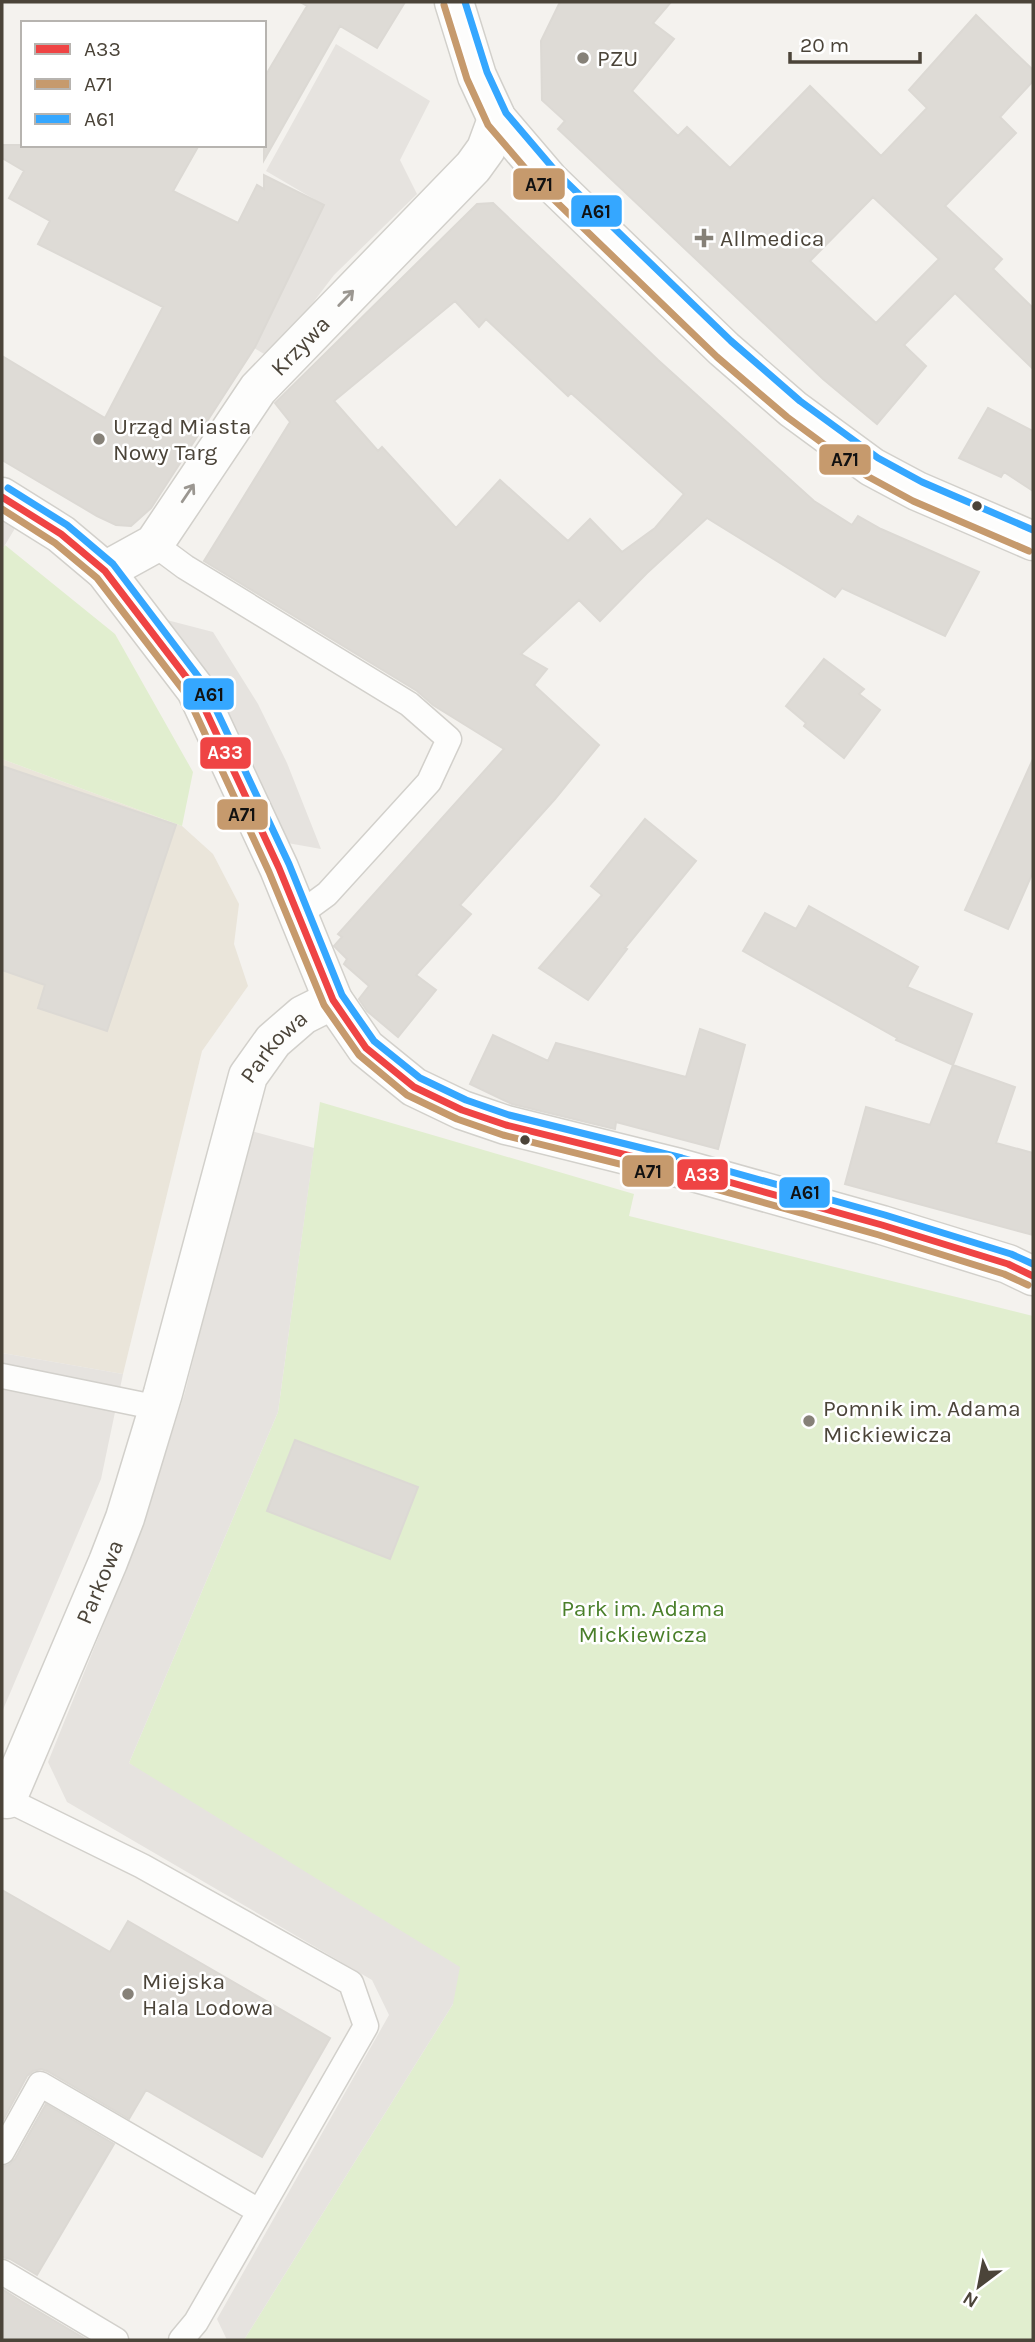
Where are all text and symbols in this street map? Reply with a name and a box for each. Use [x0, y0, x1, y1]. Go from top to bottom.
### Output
legend [21, 21, 266, 147]
scale bar [790, 21, 920, 65]
text: 20 m [800, 33, 849, 57]
text: A33 [84, 37, 121, 61]
place label: PZU [597, 45, 638, 72]
marker: PZU [575, 50, 591, 66]
text: A71 [84, 72, 113, 96]
text: A61 [84, 107, 115, 131]
line badge: A71 [512, 167, 566, 201]
text: A71 [525, 174, 553, 196]
line badge: A61 [570, 194, 623, 228]
text: A61 [581, 201, 611, 223]
place label: Allmedica [720, 225, 824, 252]
marker: Allmedica [694, 228, 714, 248]
one-way arrow [338, 290, 355, 307]
street label: Krzywa [265, 310, 336, 382]
place label: Urząd Miasta Nowy Targ [113, 413, 251, 466]
marker: Urząd Miasta Nowy Targ [91, 431, 107, 447]
line badge: A71 [818, 443, 872, 476]
text: A71 [831, 449, 859, 471]
one-way arrow [181, 484, 195, 503]
unlabelled marker [970, 499, 984, 513]
line badge: A61 [182, 677, 235, 711]
text: A61 [194, 684, 224, 706]
line badge: A33 [199, 736, 252, 770]
text: A33 [207, 742, 243, 764]
line badge: A71 [216, 798, 269, 831]
text: A71 [228, 804, 256, 826]
street label: Parkowa [235, 1005, 313, 1088]
unlabelled marker [518, 1133, 532, 1147]
line badge: A71 [621, 1154, 675, 1188]
line badge: A33 [676, 1158, 729, 1191]
text: A71 [634, 1161, 662, 1183]
text: A33 [684, 1164, 720, 1186]
line badge: A61 [778, 1176, 831, 1209]
text: A61 [790, 1182, 820, 1204]
place label: Pomnik im. Adama Mickiewicza [823, 1395, 1021, 1448]
marker: Pomnik im. Adama Mickiewicza [801, 1413, 817, 1429]
street label: Parkowa [70, 1536, 129, 1628]
park label: Park im. Adama Mickiewicza [561, 1595, 725, 1648]
place label: Miejska Hala Lodowa [142, 1968, 273, 2021]
marker: Miejska Hala Lodowa [120, 1986, 136, 2002]
north arrow [944, 2251, 1014, 2321]
text: N [959, 2287, 982, 2313]

